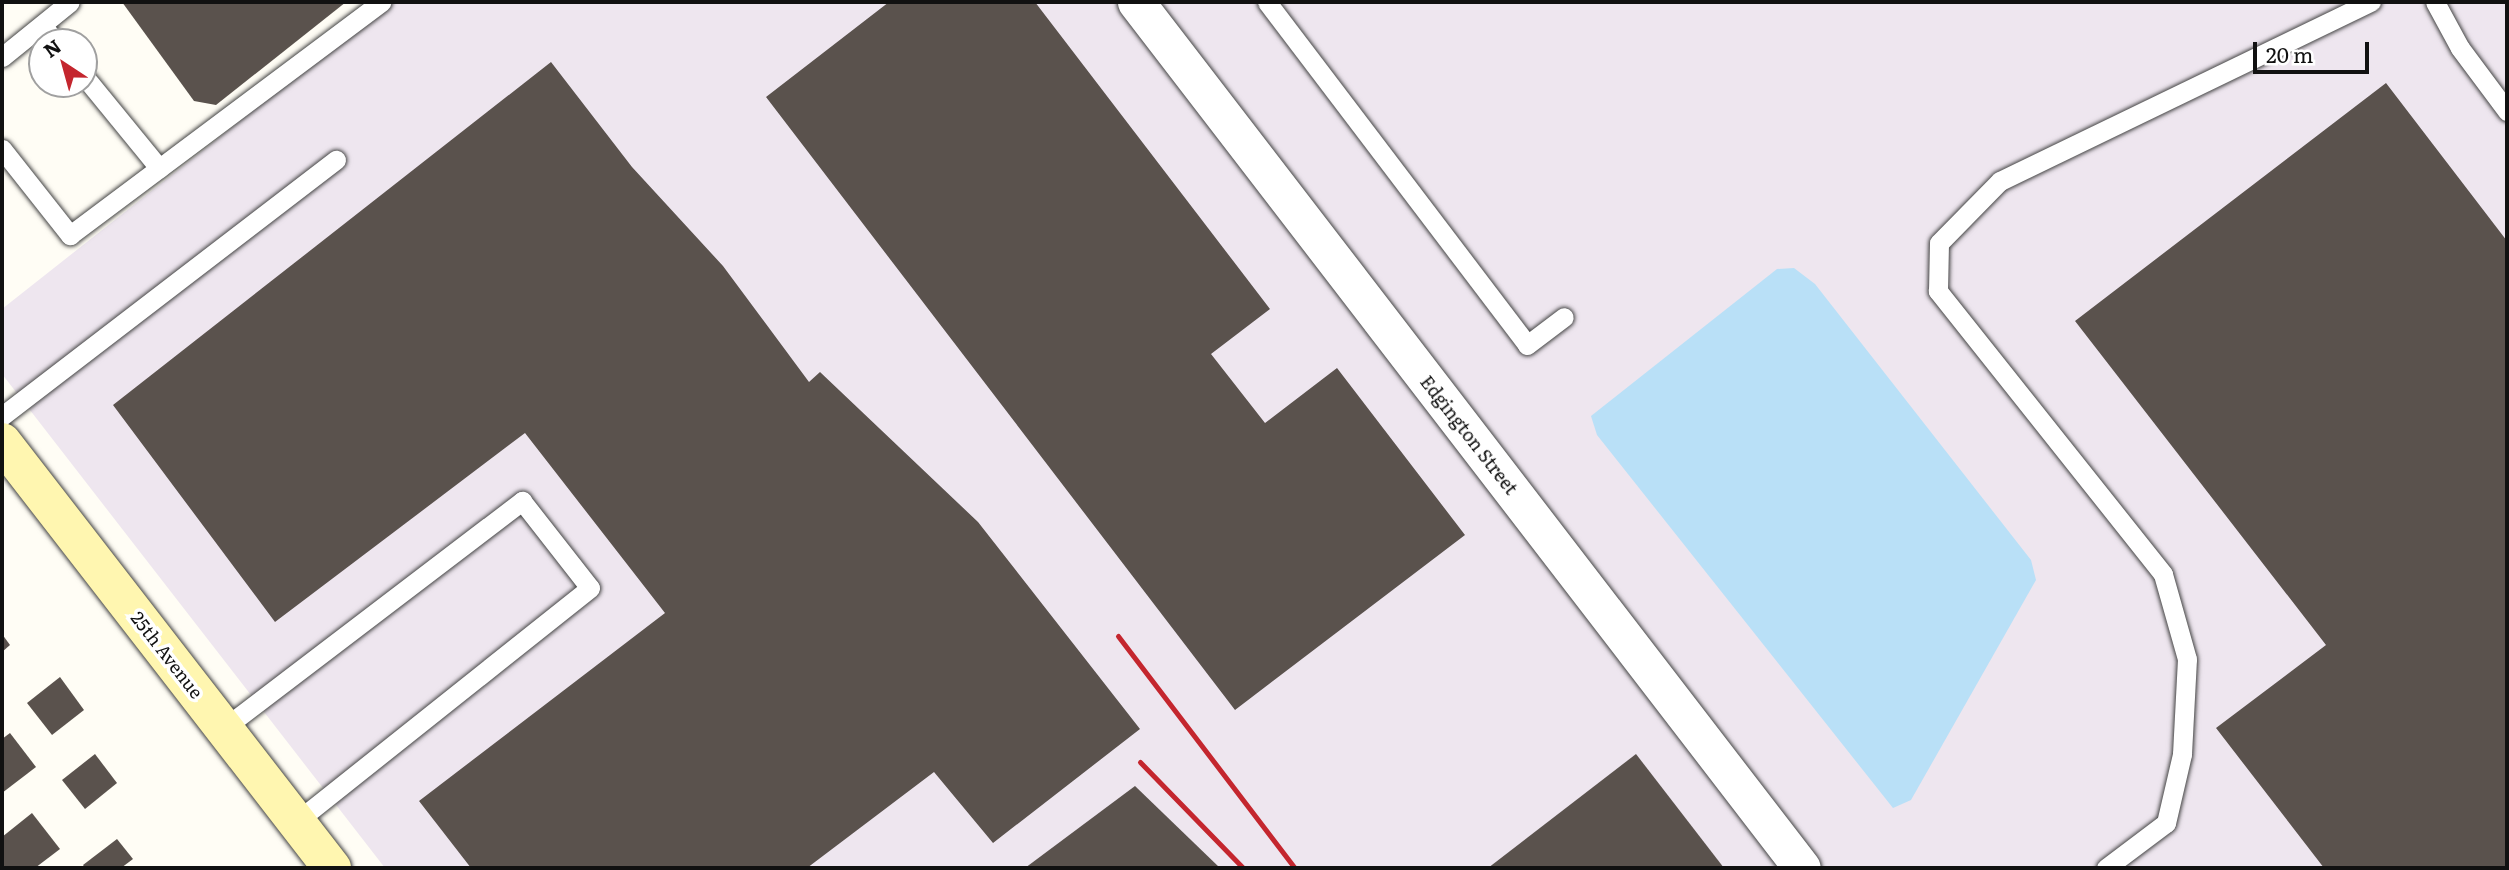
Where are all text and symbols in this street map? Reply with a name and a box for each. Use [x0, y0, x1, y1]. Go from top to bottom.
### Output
north arrow [28, 28, 98, 98]
scale bar [2257, 28, 2372, 72]
text: N [37, 32, 67, 64]
text: 20 m [2266, 38, 2313, 69]
street label: Edgington Street [1416, 371, 1522, 499]
street label: 25th Avenue [126, 607, 208, 703]

